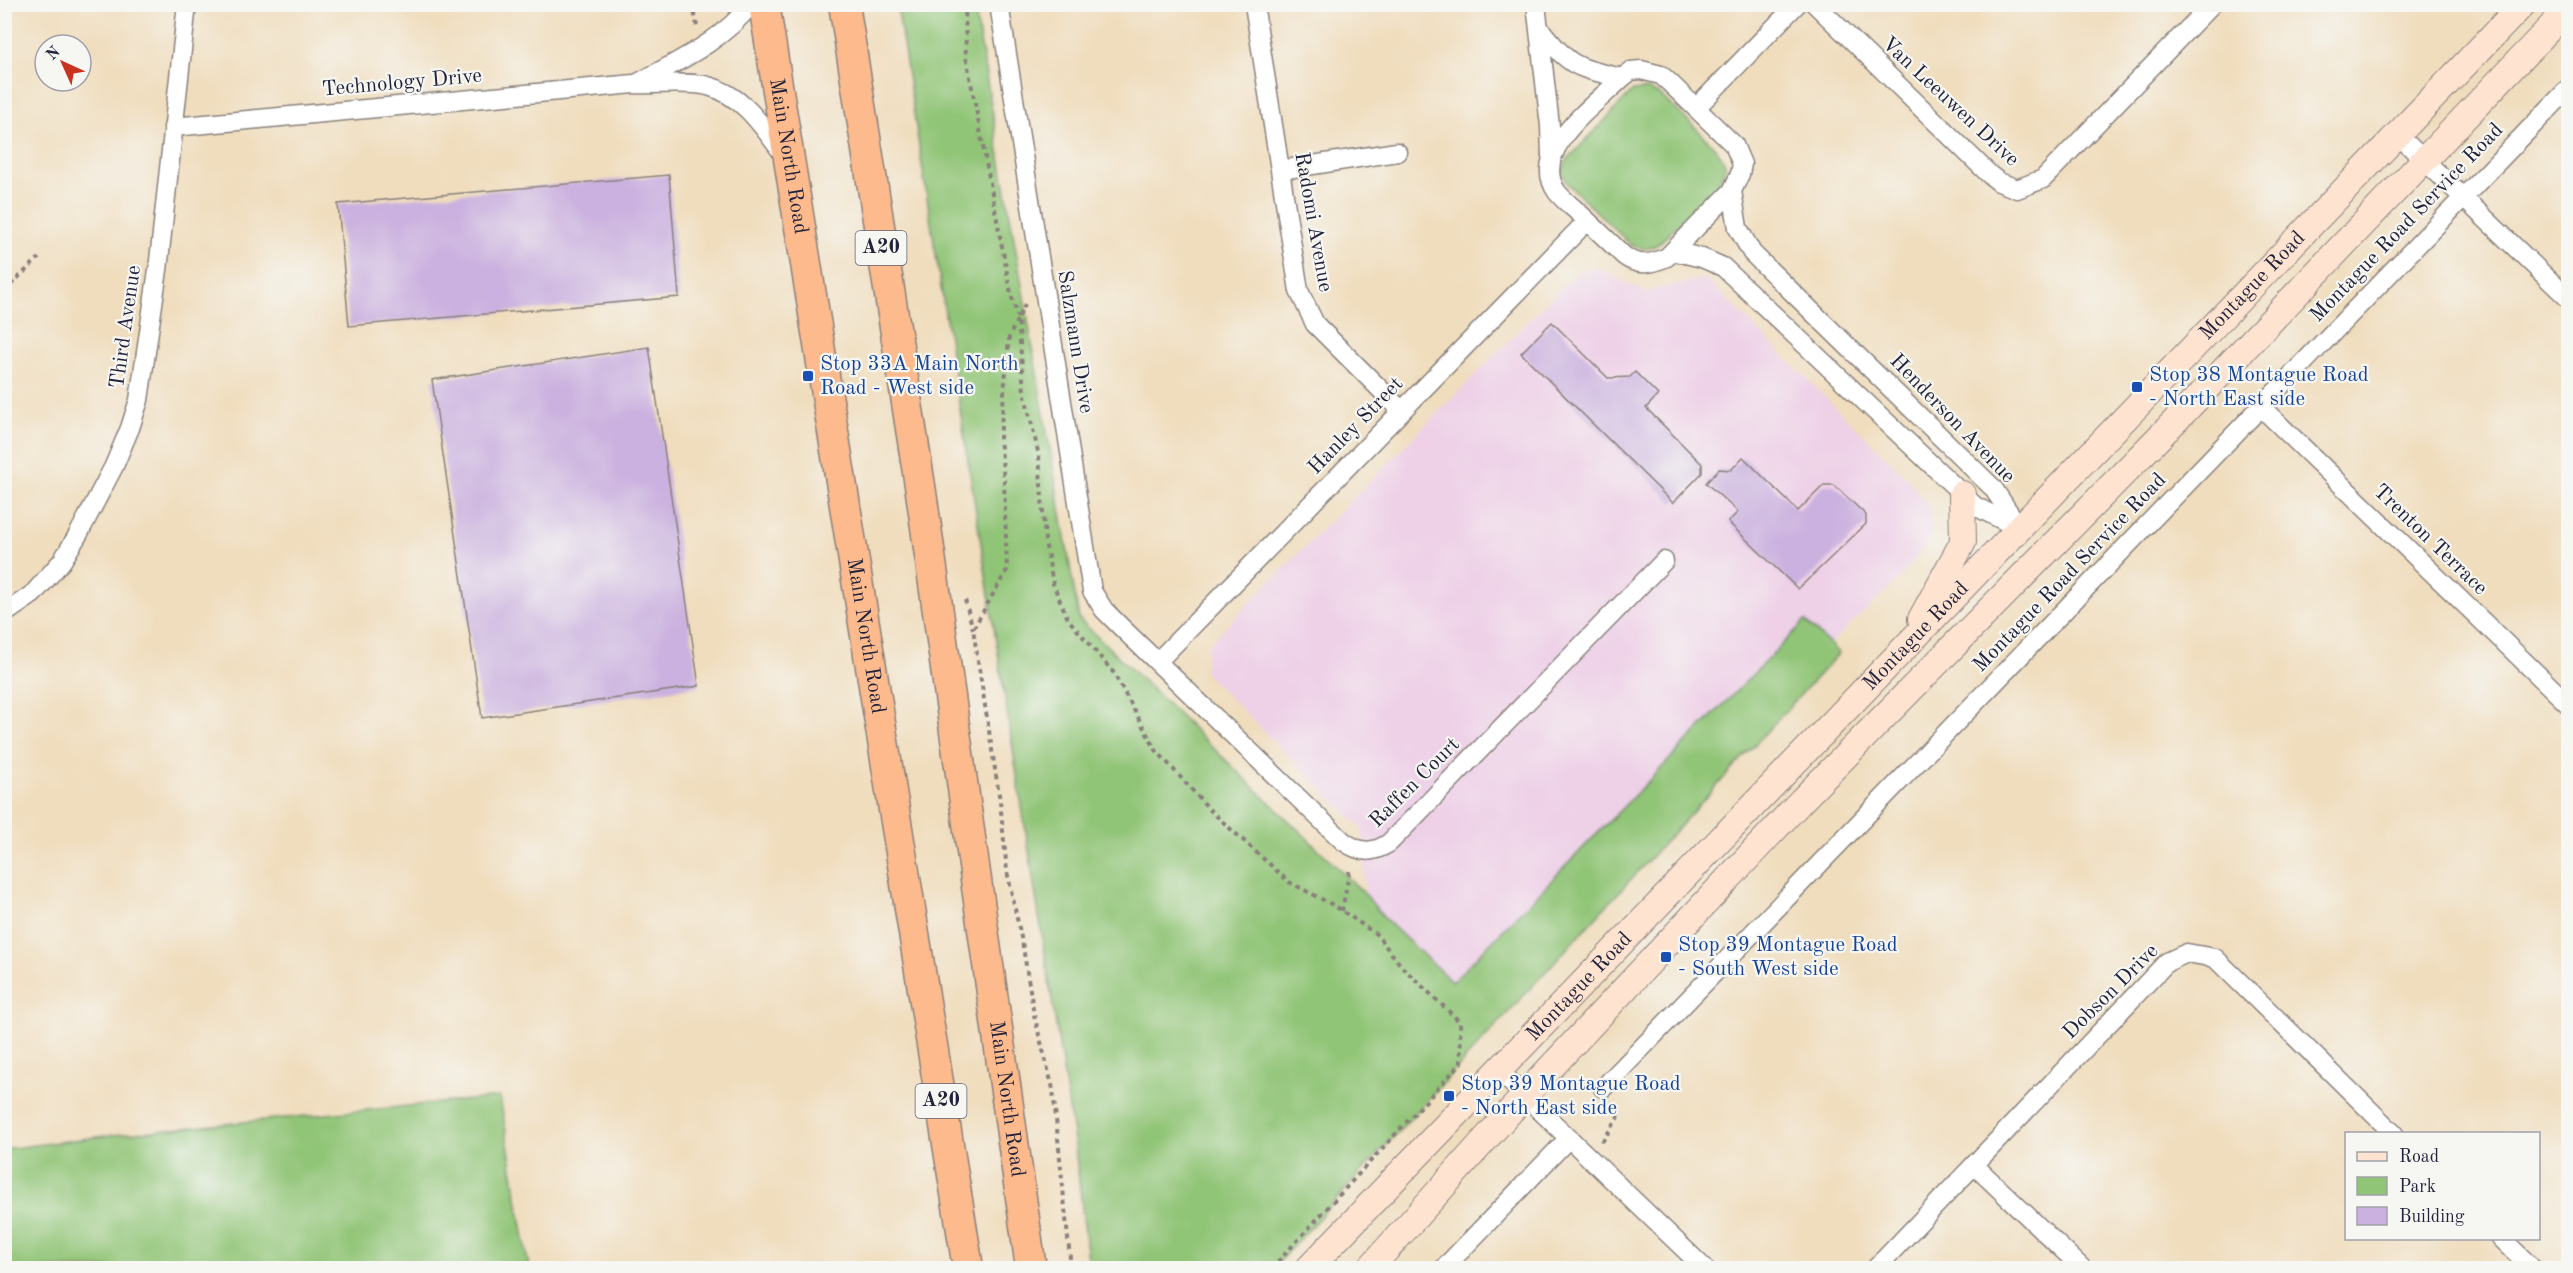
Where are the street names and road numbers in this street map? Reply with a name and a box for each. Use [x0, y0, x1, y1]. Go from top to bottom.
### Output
street label: Van Leeuwen Drive [1877, 33, 2023, 171]
street label: Technology Drive [321, 66, 483, 100]
street label: Main North Road [766, 77, 811, 236]
street label: Montague Road Service Road [2307, 120, 2507, 326]
street label: Radomi Avenue [1290, 150, 1336, 294]
street label: Montague Road [2196, 227, 2309, 344]
road number: A20 [856, 231, 906, 265]
street label: Third Avenue [107, 264, 145, 390]
street label: Salzmann Drive [1053, 269, 1097, 415]
street label: Henderson Avenue [1885, 350, 2019, 488]
street label: Hanley Street [1305, 373, 1407, 479]
street label: Montague Road Service Road [1970, 470, 2170, 676]
street label: Trenton Terrace [2369, 481, 2491, 599]
street label: Main North Road [843, 556, 889, 715]
street label: Montague Road [1859, 578, 1973, 695]
street label: Raffen Court [1366, 734, 1464, 832]
street label: Montague Road [1522, 928, 1636, 1045]
street label: Dobson Drive [2059, 940, 2163, 1044]
street label: Main North Road [986, 1019, 1028, 1178]
road number: A20 [916, 1084, 966, 1118]

